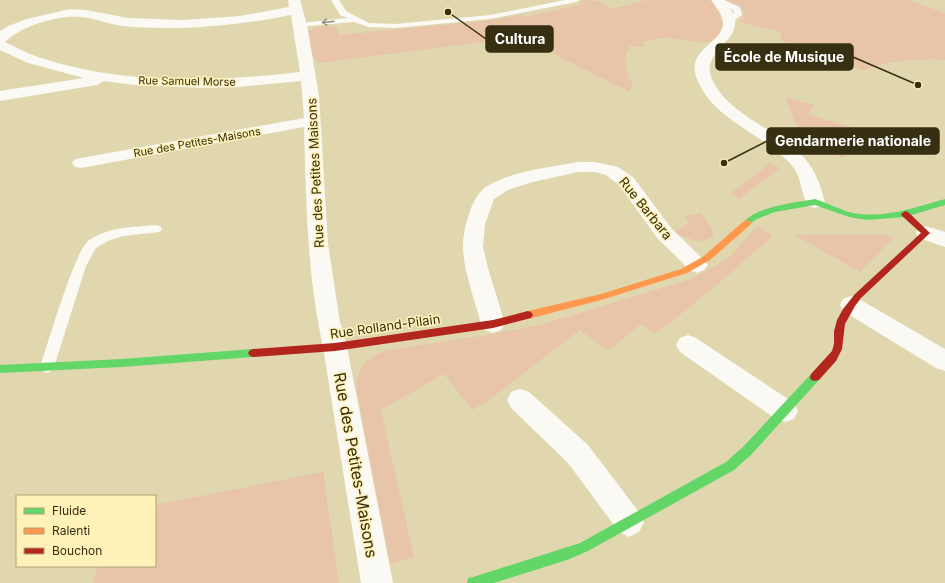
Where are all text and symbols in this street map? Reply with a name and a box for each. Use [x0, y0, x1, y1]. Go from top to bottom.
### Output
one-way arrow [322, 18, 335, 26]
callout: Cultura [486, 26, 553, 52]
text: Cultura [495, 30, 545, 47]
callout: École de Musique [716, 44, 853, 70]
text: École de Musique [724, 47, 844, 65]
street label: Rue Samuel Morse [138, 73, 236, 89]
street label: Rue des Petites Maisons [303, 97, 327, 248]
street label: Rue des Petites-Maisons [132, 124, 262, 160]
callout: Gendarmerie nationale [767, 128, 939, 154]
text: Gendarmerie nationale [775, 132, 931, 149]
street label: Rue Barbara [616, 174, 676, 242]
street label: Rue Rolland-Pilain [329, 310, 441, 342]
street label: Rue des Petites-Maisons [330, 371, 382, 559]
legend [16, 495, 156, 567]
text: Fluide [52, 503, 86, 518]
text: Ralenti [52, 523, 90, 538]
text: Bouchon [52, 543, 102, 558]

